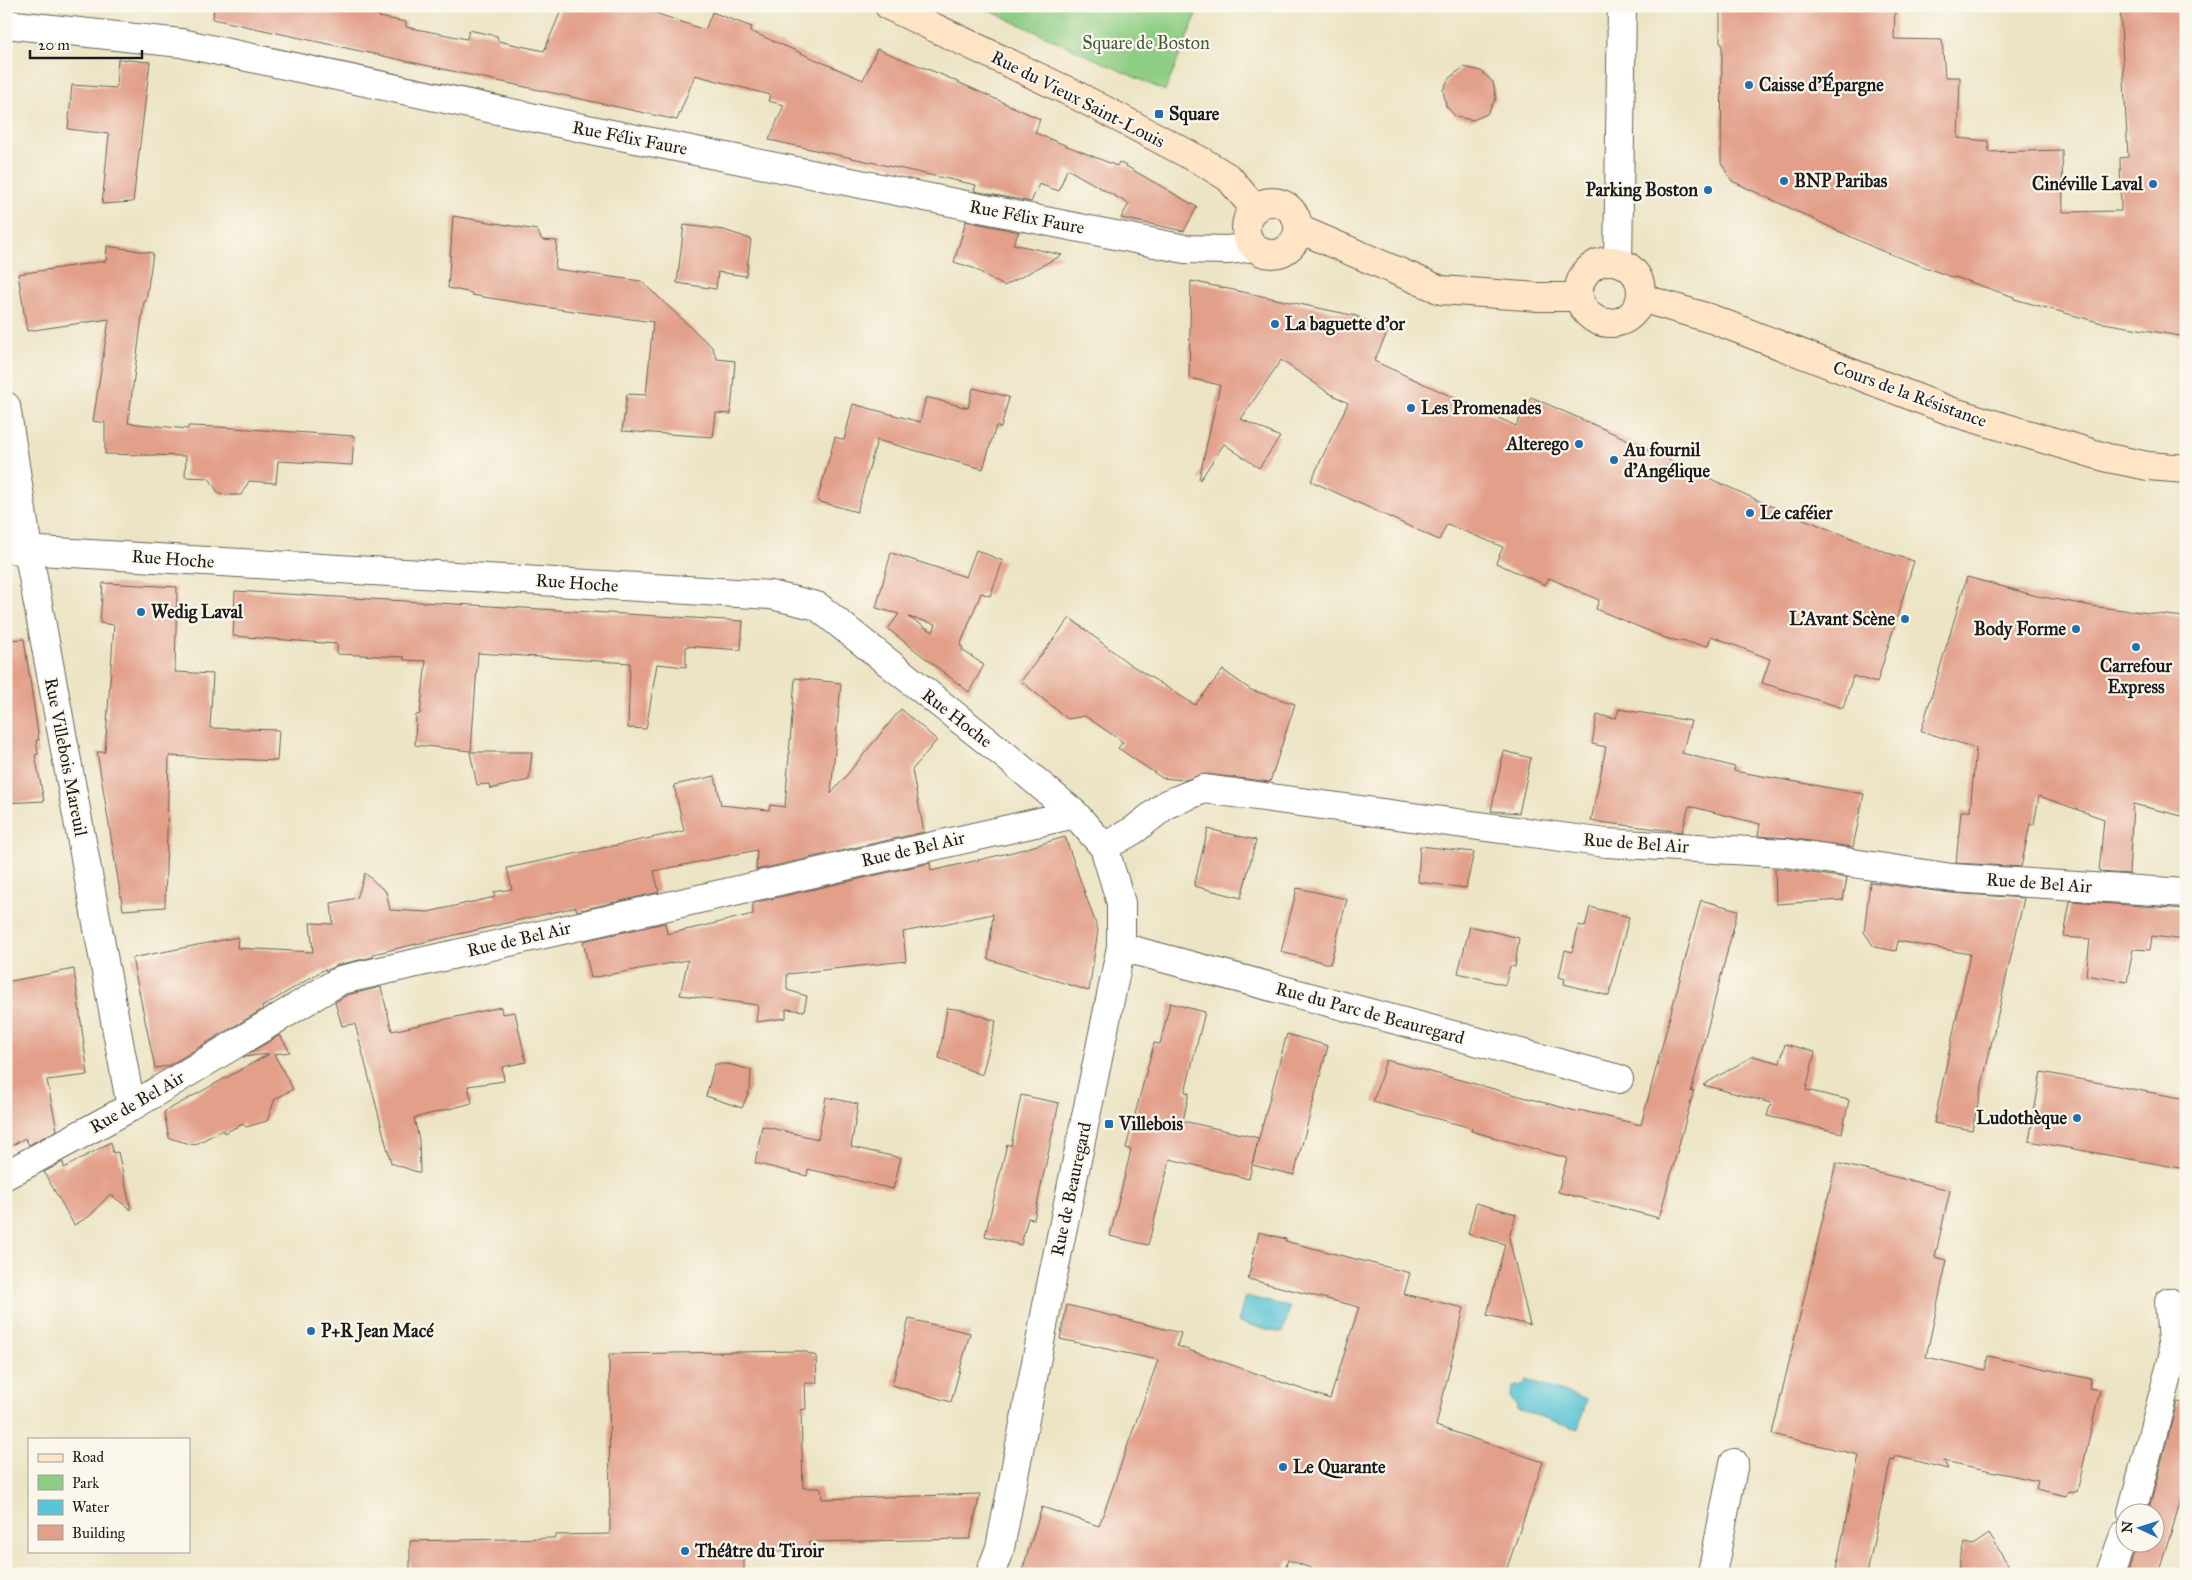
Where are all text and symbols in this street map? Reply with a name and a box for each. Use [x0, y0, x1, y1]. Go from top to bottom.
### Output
scale bar [30, 28, 142, 60]
park label: Square de Boston [1082, 32, 1210, 55]
text: 20 m [38, 36, 70, 54]
street label: Rue du Vieux Saint-Louis [987, 46, 1169, 152]
place label: Caisse d'Épargne [1759, 71, 1884, 97]
marker: Caisse d'Épargne [1743, 79, 1755, 91]
place label: Square [1169, 103, 1220, 126]
marker: Square [1153, 108, 1165, 120]
street label: Rue Félix Faure [571, 116, 689, 160]
place label: BNP Paribas [1794, 170, 1888, 192]
place label: Cinéville Laval [2032, 173, 2144, 195]
marker: BNP Paribas [1778, 175, 1790, 187]
marker: Cinéville Laval [2147, 178, 2159, 190]
place label: Parking Boston [1586, 179, 1698, 202]
marker: Parking Boston [1702, 184, 1714, 196]
street label: Rue Félix Faure [968, 195, 1086, 239]
place label: La baguette d'or [1285, 313, 1406, 336]
marker: La baguette d'or [1269, 318, 1281, 330]
street label: Cours de la Résistance [1830, 356, 1990, 432]
place label: Les Promenades [1421, 397, 1542, 419]
marker: Les Promenades [1405, 402, 1417, 414]
place label: Alterego [1505, 433, 1569, 456]
marker: Alterego [1573, 438, 1585, 450]
place label: Au fournil d'Angélique [1623, 439, 1710, 483]
marker: Au fournil d'Angélique [1608, 454, 1620, 466]
place label: Le caféier [1760, 502, 1834, 524]
marker: Le caféier [1744, 507, 1756, 519]
street label: Rue Hoche [131, 545, 215, 573]
street label: Rue Hoche [535, 569, 619, 597]
place label: Wedig Laval [151, 601, 244, 624]
marker: Wedig Laval [135, 606, 147, 618]
place label: L'Avant Scène [1789, 608, 1896, 630]
marker: L'Avant Scène [1899, 613, 1911, 625]
place label: Body Forme [1974, 618, 2066, 641]
marker: Body Forme [2070, 623, 2082, 635]
marker: Carrefour Express [2130, 641, 2142, 653]
place label: Carrefour Express [2100, 655, 2173, 699]
street label: Rue Villebois Mareuil [40, 676, 92, 838]
street label: Rue Hoche [917, 684, 997, 752]
street label: Rue de Bel Air [859, 826, 967, 872]
street label: Rue de Bel Air [1582, 828, 1690, 858]
street label: Rue de Bel Air [1985, 868, 2093, 898]
street label: Rue de Bel Air [465, 916, 573, 962]
street label: Rue du Parc de Beauregard [1273, 977, 1467, 1050]
street label: Rue de Bel Air [86, 1066, 189, 1138]
place label: Ludothèque [1976, 1107, 2067, 1130]
marker: Ludothèque [2071, 1112, 2083, 1124]
place label: Villebois [1118, 1113, 1184, 1135]
marker: Villebois [1103, 1118, 1115, 1130]
street label: Rue de Beauregard [1046, 1120, 1097, 1258]
place label: P+R Jean Macé [321, 1320, 434, 1343]
marker: P+R Jean Macé [305, 1325, 317, 1337]
legend [28, 1438, 190, 1552]
text: Road [72, 1448, 104, 1466]
place label: Le Quarante [1293, 1456, 1386, 1479]
marker: Le Quarante [1277, 1461, 1289, 1473]
text: Park [72, 1474, 99, 1492]
text: Water [72, 1498, 109, 1516]
north arrow [2114, 1502, 2164, 1552]
text: N [2119, 1520, 2136, 1534]
text: Building [72, 1524, 126, 1542]
place label: Théâtre du Tiroir [694, 1540, 825, 1562]
marker: Théâtre du Tiroir [679, 1545, 691, 1557]

